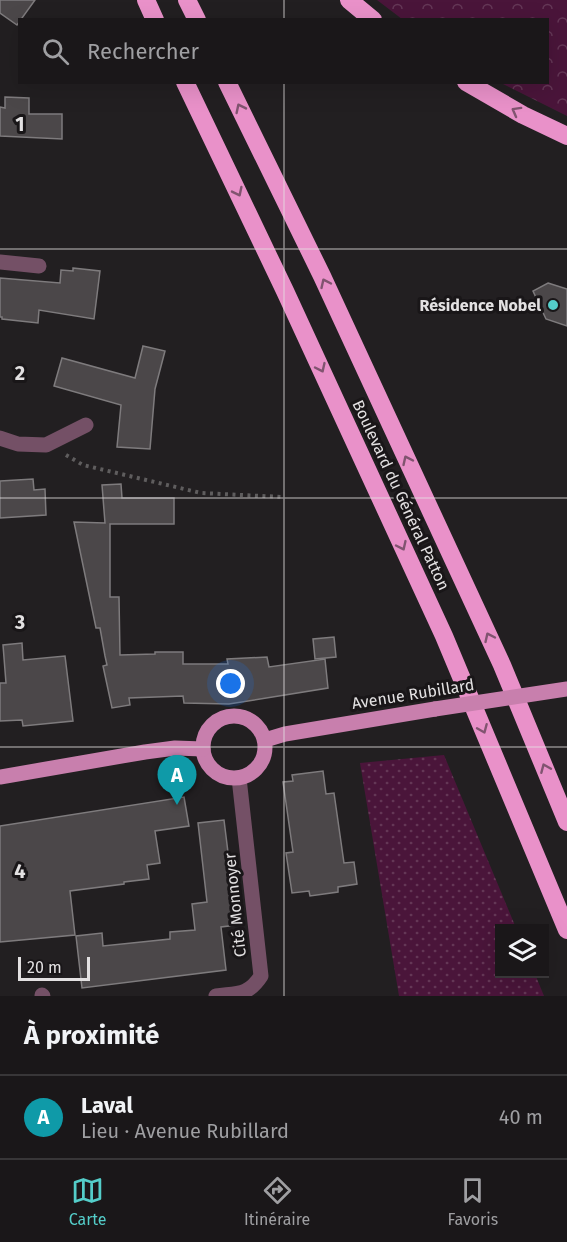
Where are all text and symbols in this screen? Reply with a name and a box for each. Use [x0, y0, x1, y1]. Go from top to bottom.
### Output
search box [18, 18, 549, 84]
icon: search [39, 35, 72, 68]
text: Rechercher [87, 38, 199, 65]
one-way arrow [235, 103, 247, 114]
one-way arrow [511, 107, 522, 118]
text: 1 [15, 112, 25, 136]
one-way arrow [231, 186, 242, 196]
one-way arrow [320, 279, 332, 290]
place label: Résidence Nobel [420, 296, 541, 315]
marker: Résidence Nobel [546, 298, 560, 312]
text: 2 [15, 361, 25, 385]
one-way arrow [314, 362, 326, 373]
street label: Boulevard du Général Patton [348, 397, 454, 593]
one-way arrow [402, 456, 414, 467]
one-way arrow [395, 539, 407, 550]
text: 3 [14, 610, 25, 634]
one-way arrow [484, 633, 496, 644]
your location [216, 669, 245, 698]
street label: Avenue Rubillard [350, 675, 476, 713]
one-way arrow [476, 723, 488, 734]
pin: A [158, 756, 196, 805]
one-way arrow [540, 763, 552, 774]
street label: Cité Monnoyer [220, 851, 250, 958]
text: 4 [14, 859, 26, 883]
map controls [495, 924, 549, 978]
button: layers [495, 924, 549, 978]
scale bar [18, 954, 90, 982]
text: 20 m [27, 958, 62, 977]
text: À proximité [24, 1020, 159, 1051]
text: Laval [81, 1092, 133, 1119]
text: A [38, 1105, 49, 1129]
text: 40 m [499, 1105, 543, 1129]
text: Lieu · Avenue Rubillard [81, 1119, 289, 1143]
tab: Carte [69, 1174, 107, 1229]
tab: Itinéraire [244, 1174, 310, 1229]
tab: Favoris [448, 1174, 498, 1229]

